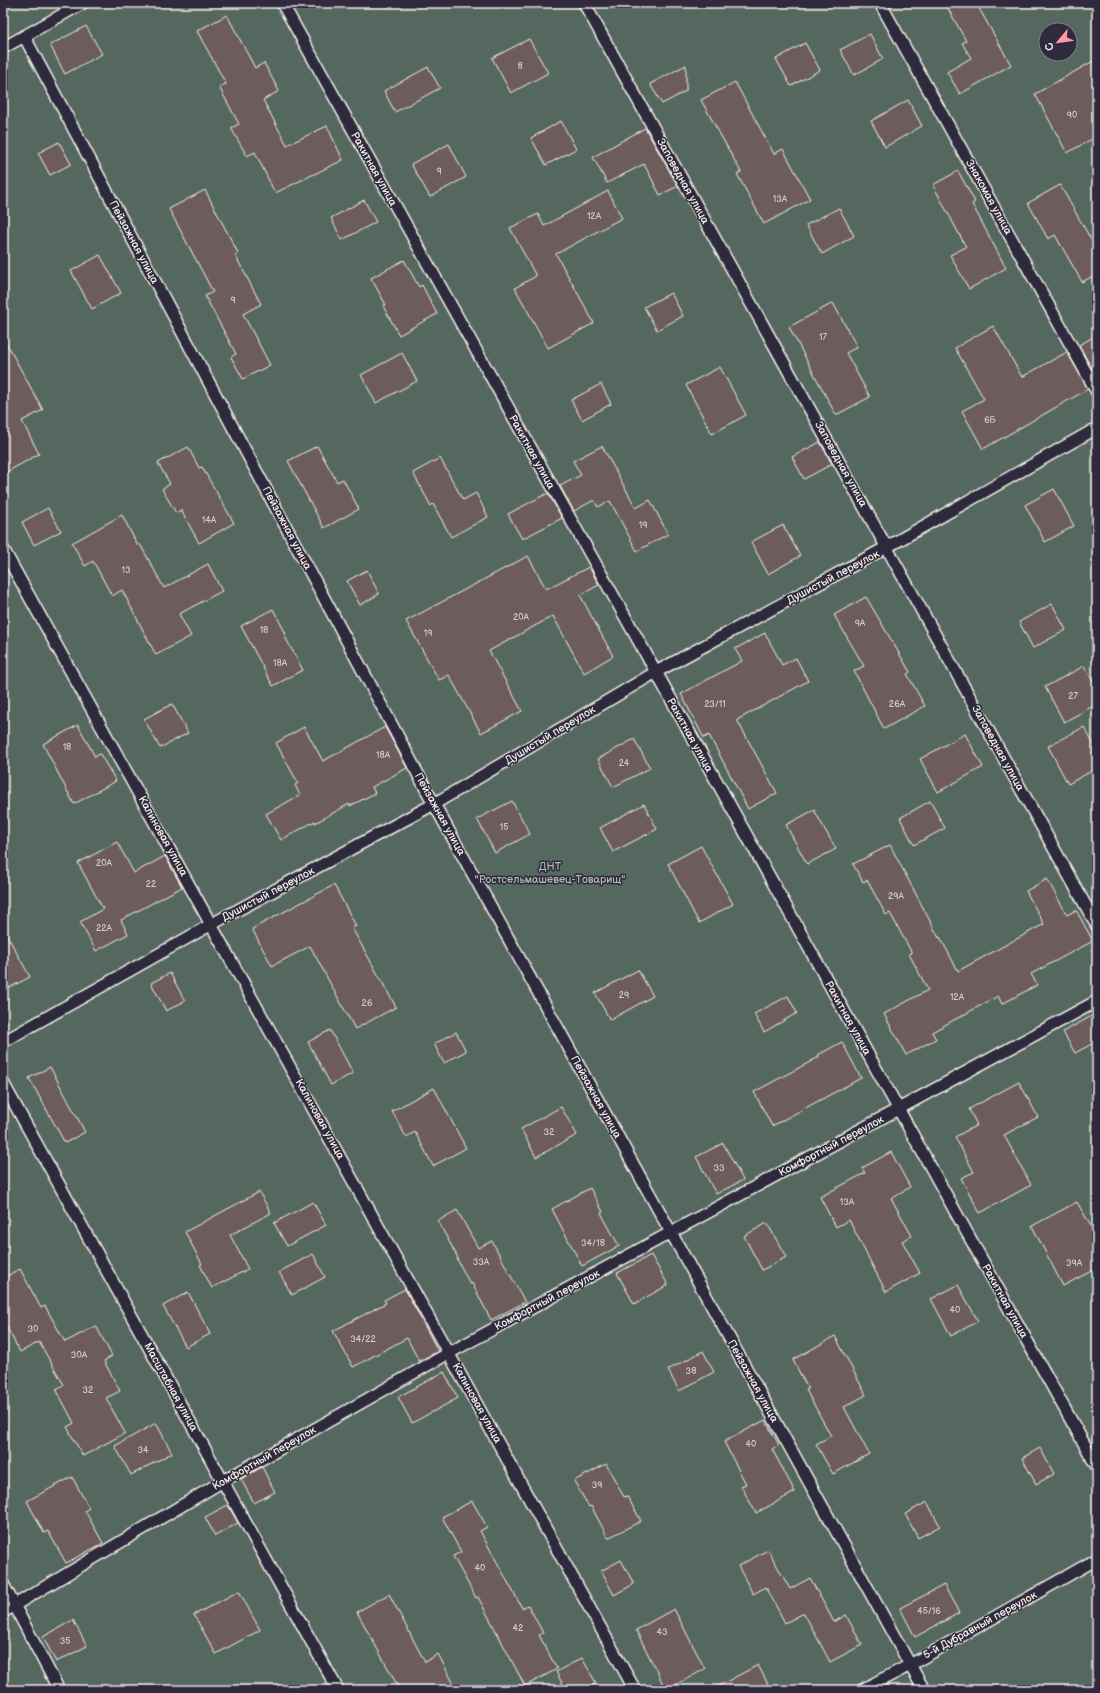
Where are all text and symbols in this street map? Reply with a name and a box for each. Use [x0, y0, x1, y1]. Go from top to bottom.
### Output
north arrow [1038, 22, 1078, 62]
text: С [1042, 40, 1057, 53]
house number: 8 [517, 61, 523, 72]
house number: 90 [1067, 110, 1077, 121]
street label: Ракитная улица [348, 130, 400, 209]
street label: Заповедная улица [654, 136, 712, 227]
street label: Знакомая улица [963, 157, 1015, 237]
house number: 9 [436, 166, 442, 177]
house number: 13А [773, 194, 788, 205]
street label: Пейзажная улица [107, 198, 162, 286]
house number: 12А [587, 211, 602, 222]
house number: 9 [230, 295, 236, 306]
house number: 17 [819, 332, 828, 343]
street label: Ракитная улица [506, 413, 558, 492]
house number: 6Б [984, 415, 997, 426]
street label: Заповедная улица [812, 419, 870, 510]
street label: Пейзажная улица [260, 484, 315, 572]
house number: 14А [202, 515, 217, 526]
house number: 19 [639, 520, 647, 531]
street label: Душистый переулок [785, 547, 882, 607]
house number: 13 [121, 565, 131, 576]
house number: 20А [513, 612, 530, 623]
house number: 9А [855, 618, 866, 629]
house number: 18 [260, 625, 268, 636]
house number: 19 [424, 628, 432, 639]
house number: 18А [273, 658, 288, 669]
house number: 27 [1068, 691, 1078, 702]
street label: Ракитная улица [664, 696, 716, 775]
house number: 23/11 [704, 699, 726, 710]
house number: 26А [889, 699, 906, 710]
street label: Душистый переулок [503, 703, 598, 767]
street label: Заповедная улица [969, 703, 1027, 794]
house number: 18 [63, 742, 71, 753]
house number: 18А [376, 750, 391, 761]
house number: 24 [619, 758, 630, 769]
street label: Пейзажная улица [412, 770, 468, 858]
street label: Калиновая улица [136, 794, 191, 879]
house number: 15 [500, 822, 508, 833]
house number: 20А [96, 858, 113, 869]
park label: ДНТ "Ростсельмашевец-Товарищ" [475, 860, 625, 886]
street label: Душистый переулок [220, 864, 317, 924]
house number: 22 [146, 879, 157, 890]
house number: 29А [888, 891, 905, 902]
house number: 22А [96, 923, 113, 934]
street label: Ракитная улица [822, 979, 874, 1058]
house number: 29 [619, 990, 629, 1001]
house number: 12А [950, 992, 965, 1003]
house number: 26 [362, 998, 373, 1009]
street label: Пейзажная улица [568, 1053, 624, 1141]
street label: Калиновая улица [293, 1077, 348, 1162]
street label: Комфортный переулок [776, 1113, 886, 1179]
house number: 32 [544, 1127, 555, 1138]
house number: 33 [713, 1163, 725, 1174]
house number: 13А [840, 1197, 855, 1208]
house number: 34/18 [581, 1238, 605, 1249]
house number: 33А [473, 1257, 490, 1268]
house number: 39А [1066, 1258, 1083, 1269]
street label: Ракитная улица [979, 1262, 1031, 1341]
street label: Комфортный переулок [492, 1267, 602, 1333]
house number: 40 [950, 1305, 960, 1316]
house number: 30 [28, 1324, 38, 1335]
house number: 34/22 [350, 1334, 377, 1345]
street label: Пейзажная улица [725, 1337, 781, 1425]
street label: Масштабная улица [141, 1340, 201, 1434]
house number: 30А [71, 1350, 88, 1361]
street label: Калиновая улица [450, 1361, 505, 1446]
house number: 38 [686, 1366, 696, 1377]
house number: 32 [83, 1385, 94, 1396]
street label: Комфортный переулок [210, 1423, 318, 1493]
house number: 40 [746, 1439, 756, 1450]
house number: 34 [137, 1445, 149, 1456]
house number: 39 [592, 1480, 602, 1491]
house number: 40 [475, 1563, 485, 1574]
street label: 5-й Дубравный переулок [921, 1588, 1039, 1662]
house number: 45/16 [917, 1606, 941, 1617]
house number: 42 [513, 1623, 524, 1634]
house number: 43 [656, 1627, 668, 1638]
house number: 35 [60, 1636, 70, 1647]

